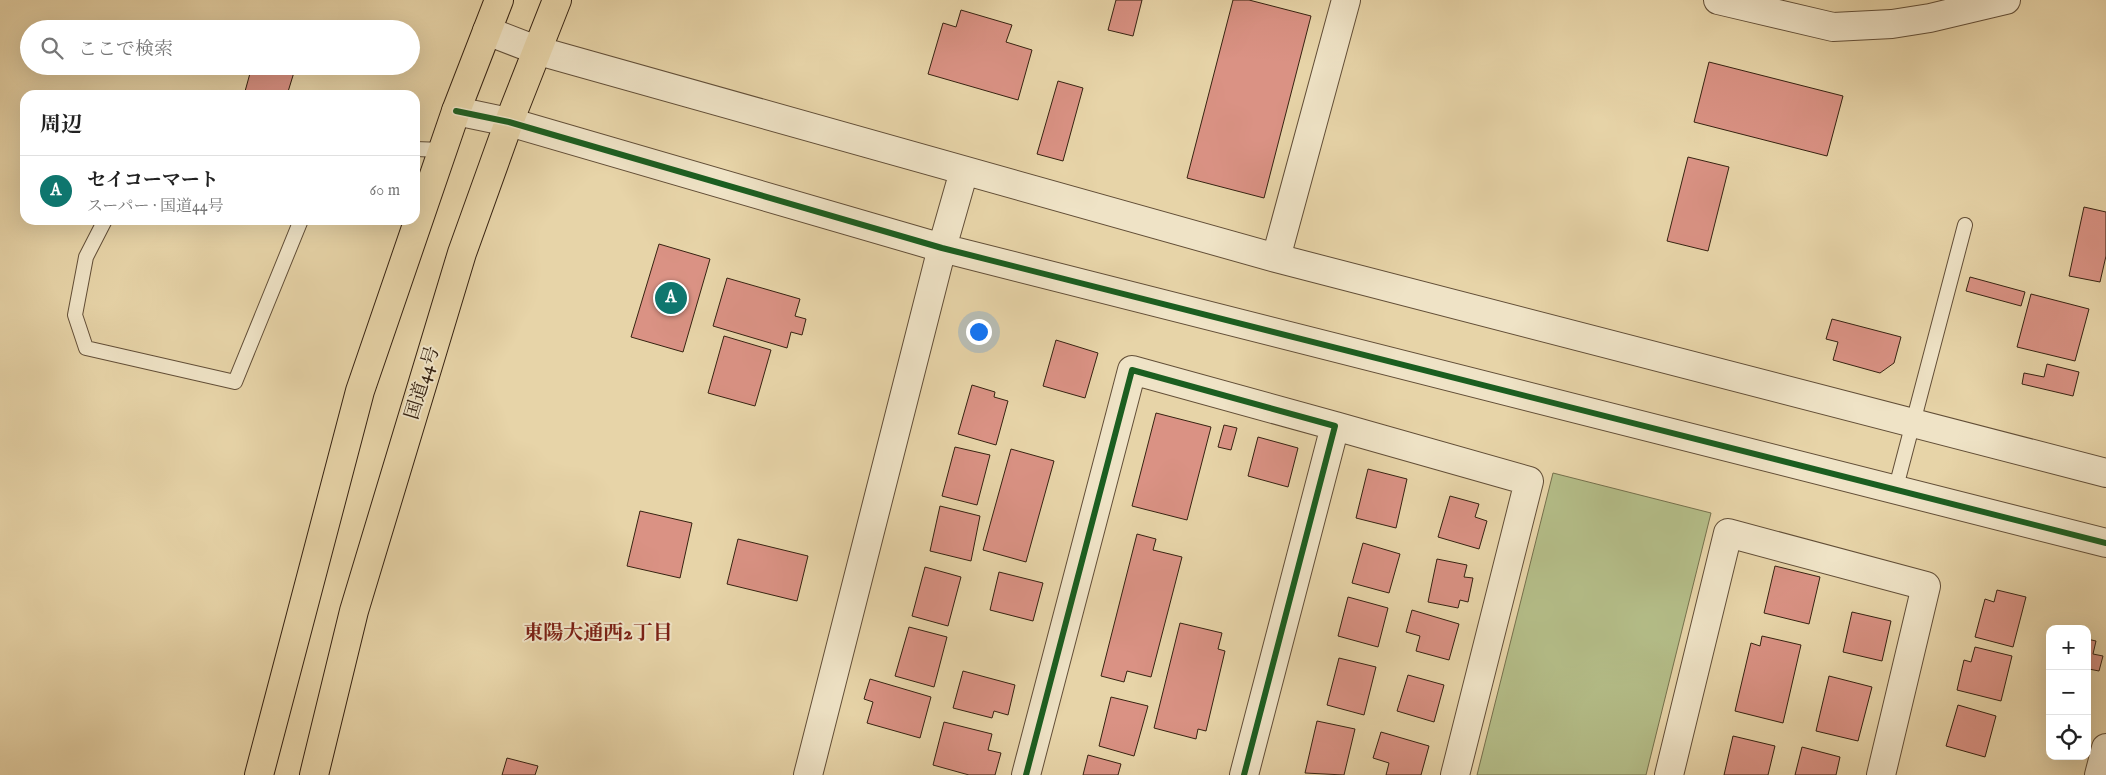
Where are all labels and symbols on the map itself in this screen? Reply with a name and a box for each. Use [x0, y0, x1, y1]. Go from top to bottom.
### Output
pin: A [655, 279, 687, 317]
your location [966, 319, 992, 345]
street label: 国道44号 [400, 343, 446, 423]
district label: 東陽大通西2丁目 [523, 621, 673, 646]

